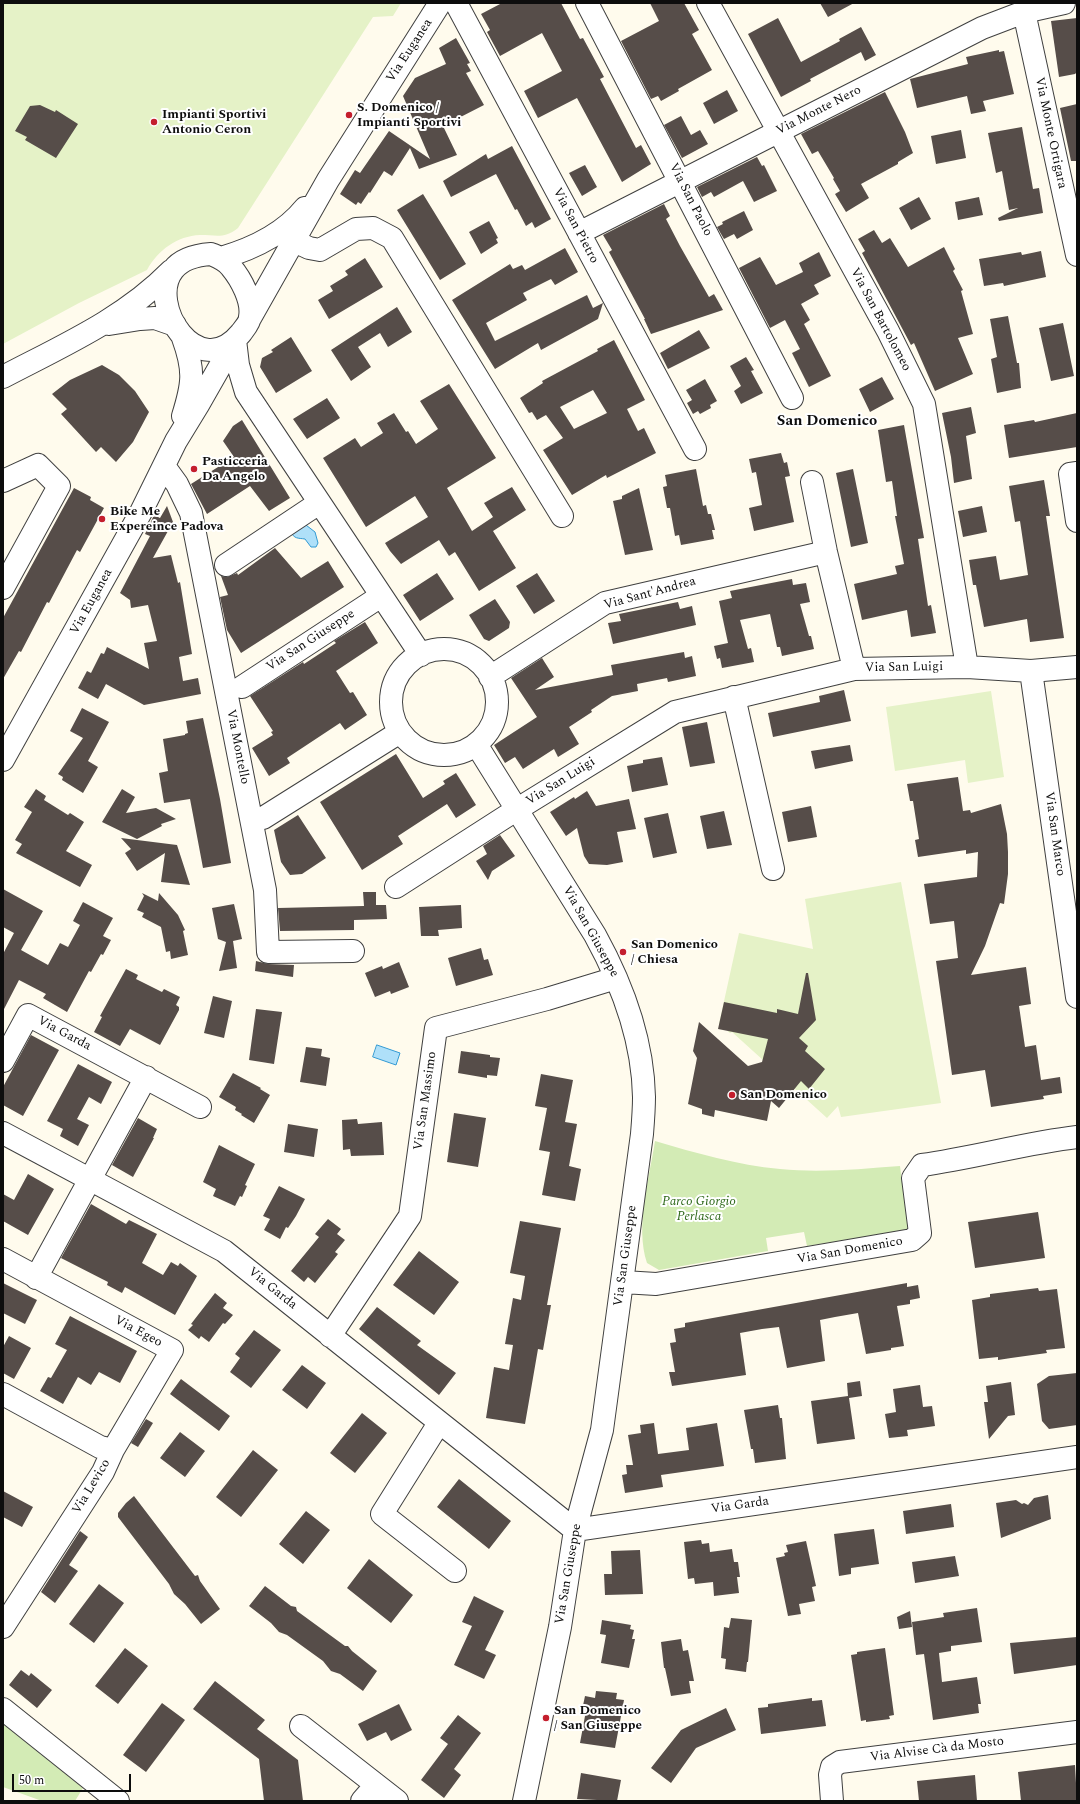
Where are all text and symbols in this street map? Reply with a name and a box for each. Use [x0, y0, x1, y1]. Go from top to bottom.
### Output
street label: Via Euganea [384, 16, 436, 86]
street label: Via Monte Ortigara [1031, 76, 1069, 190]
street label: Via Monte Nero [774, 83, 864, 139]
place label: S. Domenico / Impianti Sportivi [357, 100, 461, 131]
place label: Impianti Sportivi Antonio Ceron [162, 107, 266, 138]
marker: S. Domenico / Impianti Sportivi [344, 110, 354, 120]
marker: Impianti Sportivi Antonio Ceron [149, 117, 159, 127]
street label: Via San Paolo [665, 161, 715, 239]
street label: Via San Pietro [549, 186, 601, 266]
street label: Via San Bartolomeo [846, 266, 914, 374]
district label: San Domenico [777, 413, 877, 431]
place label: Pasticceria Da Angelo [202, 454, 268, 485]
marker: Pasticceria Da Angelo [189, 464, 199, 474]
place label: Bike Me Expereince Padova [110, 504, 224, 535]
marker: Bike Me Expereince Padova [97, 514, 107, 524]
street label: Via Euganea [68, 566, 116, 638]
street label: Via Sant'Andrea [602, 574, 698, 614]
street label: Via San Giuseppe [264, 607, 358, 675]
street label: Via San Luigi [865, 660, 943, 676]
street label: Via Montello [222, 708, 252, 786]
street label: Via San Luigi [524, 755, 598, 809]
street label: Via San Marco [1040, 791, 1068, 877]
street label: Via San Giuseppe [558, 884, 622, 980]
place label: San Domenico / Chiesa [631, 937, 718, 968]
marker: San Domenico / Chiesa [618, 947, 628, 957]
street label: Via Garda [35, 1013, 93, 1055]
street label: Via San Massimo [411, 1050, 441, 1152]
place label: San Domenico [740, 1087, 827, 1103]
marker: San Domenico [727, 1090, 737, 1100]
park label: Parco Giorgio Perlasca [662, 1194, 736, 1225]
street label: Via San Giuseppe [611, 1204, 641, 1308]
street label: Via San Domenico [796, 1234, 904, 1268]
street label: Via Garda [244, 1265, 300, 1313]
street label: Via Egeo [111, 1313, 165, 1351]
street label: Via Levico [70, 1457, 114, 1517]
street label: Via Garda [710, 1494, 770, 1518]
street label: Via San Giuseppe [552, 1522, 586, 1626]
place label: San Domenico / San Giuseppe [554, 1703, 642, 1734]
marker: San Domenico / San Giuseppe [541, 1713, 551, 1723]
street label: Via Alvise Cà da Mosto [869, 1734, 1005, 1766]
scale bar [14, 1766, 133, 1792]
text: 50 m [19, 1771, 44, 1790]

